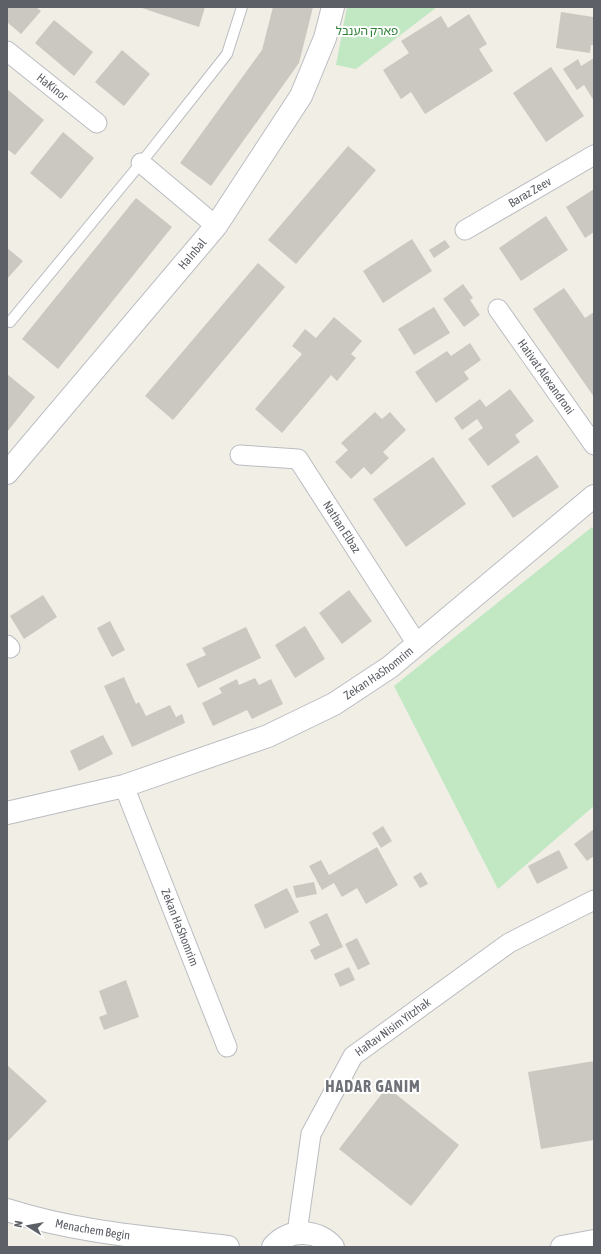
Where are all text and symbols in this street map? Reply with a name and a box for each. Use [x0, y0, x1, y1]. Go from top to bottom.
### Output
park label: פארק הענבל [336, 24, 398, 38]
street label: HaKinor [34, 70, 71, 104]
street label: Baraz Zeev [506, 174, 554, 210]
street label: HaInbal [175, 235, 210, 272]
street label: Hativat Alexandroni [515, 337, 577, 417]
street label: Nathan Elbaz [320, 498, 364, 556]
street label: Zekan HaShomrim [341, 644, 416, 703]
street label: Zekan HaShomrim [158, 887, 201, 968]
street label: HaRav Nisim Yitzhak [352, 994, 434, 1059]
district label: HADAR GANIM [325, 1077, 421, 1095]
north arrow [8, 1206, 48, 1246]
street label: Menachem Begin [54, 1216, 131, 1243]
text: N [12, 1220, 25, 1228]

